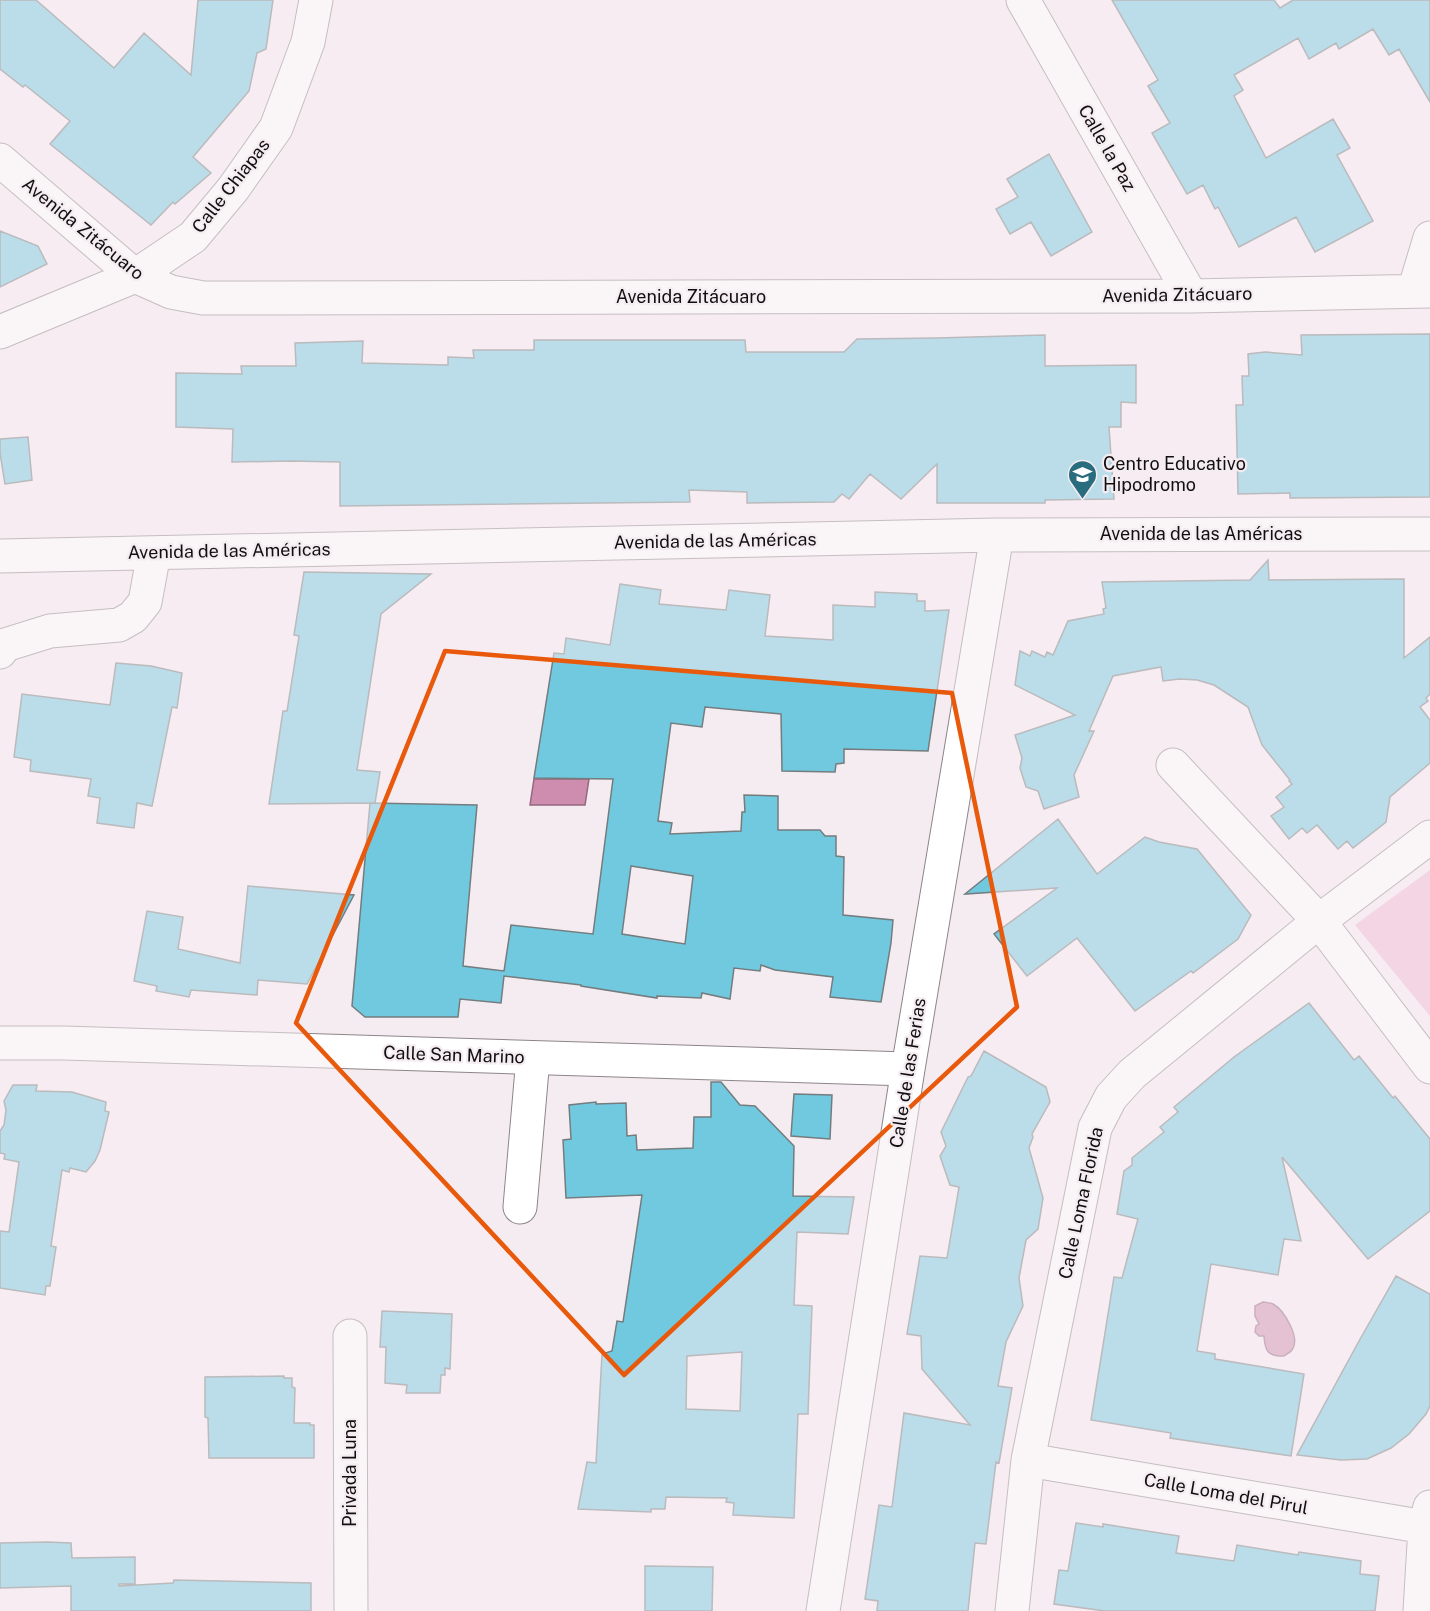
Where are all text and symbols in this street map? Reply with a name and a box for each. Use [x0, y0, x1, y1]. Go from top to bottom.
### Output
street label: Calle la Paz [1074, 101, 1141, 195]
street label: Calle Chiapas [187, 134, 274, 237]
street label: Avenida Zitácuaro [18, 173, 148, 284]
street label: Avenida Zitácuaro [1102, 283, 1252, 306]
street label: Avenida Zitácuaro [616, 286, 766, 307]
place label: Centro Educativo Hipodromo [1103, 453, 1246, 495]
school or university icon: Centro Educativo Hipodromo [1066, 458, 1098, 500]
street label: Avenida de las Américas [1100, 523, 1302, 544]
street label: Avenida de las Américas [613, 528, 817, 553]
street label: Avenida de las Américas [127, 538, 331, 563]
street label: Calle de las Ferias [885, 996, 930, 1149]
street label: Calle San Marino [383, 1042, 525, 1067]
street label: Calle Loma Florida [1054, 1125, 1107, 1281]
street label: Privada Luna [339, 1419, 360, 1527]
street label: Calle Loma del Pirul [1142, 1469, 1310, 1518]

